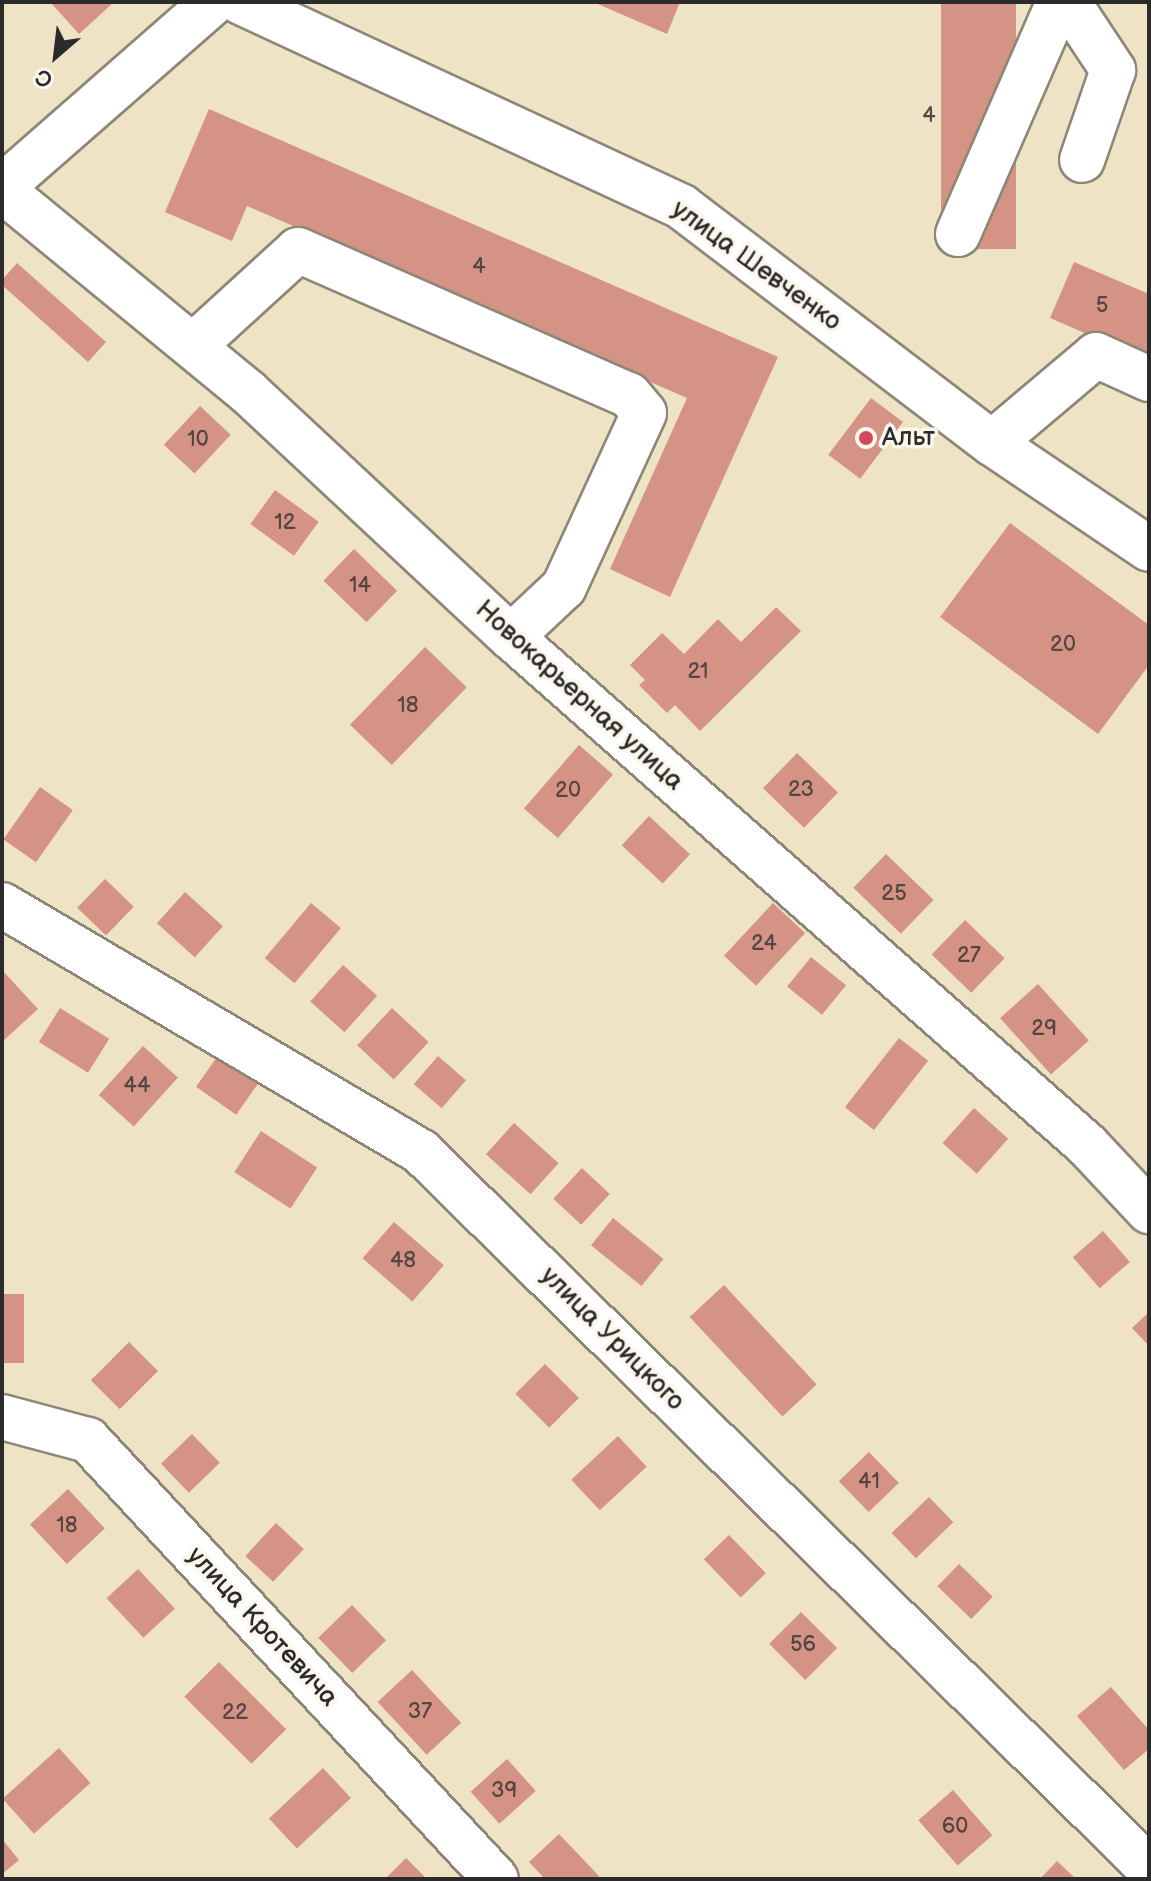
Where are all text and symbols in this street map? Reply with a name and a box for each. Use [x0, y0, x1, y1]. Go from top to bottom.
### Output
north arrow [16, 16, 96, 96]
text: С [31, 62, 58, 93]
house number: 4 [922, 103, 936, 129]
street label: улица Шевченко [665, 194, 847, 338]
house number: 4 [472, 254, 486, 280]
house number: 5 [1096, 293, 1108, 319]
place label: Альт [882, 422, 935, 454]
house number: 10 [187, 427, 209, 453]
marker: Альт [857, 429, 875, 447]
house number: 12 [274, 510, 296, 536]
house number: 14 [349, 573, 371, 599]
street label: Новокарьерная улица [469, 594, 689, 798]
house number: 20 [1050, 632, 1076, 658]
house number: 21 [687, 659, 709, 685]
house number: 18 [397, 693, 419, 719]
house number: 23 [788, 777, 814, 803]
house number: 20 [555, 778, 581, 804]
house number: 25 [881, 881, 907, 907]
house number: 24 [751, 931, 777, 957]
house number: 27 [957, 943, 981, 969]
house number: 29 [1031, 1016, 1057, 1042]
house number: 44 [124, 1073, 150, 1099]
house number: 48 [390, 1248, 416, 1274]
street label: улица Урицкого [534, 1261, 690, 1417]
house number: 41 [858, 1469, 880, 1495]
house number: 18 [56, 1513, 78, 1539]
street label: улица Кротевича [180, 1541, 344, 1713]
house number: 56 [790, 1632, 816, 1658]
house number: 37 [408, 1699, 432, 1725]
house number: 22 [222, 1700, 248, 1726]
house number: 39 [491, 1778, 517, 1804]
house number: 60 [942, 1814, 968, 1840]

